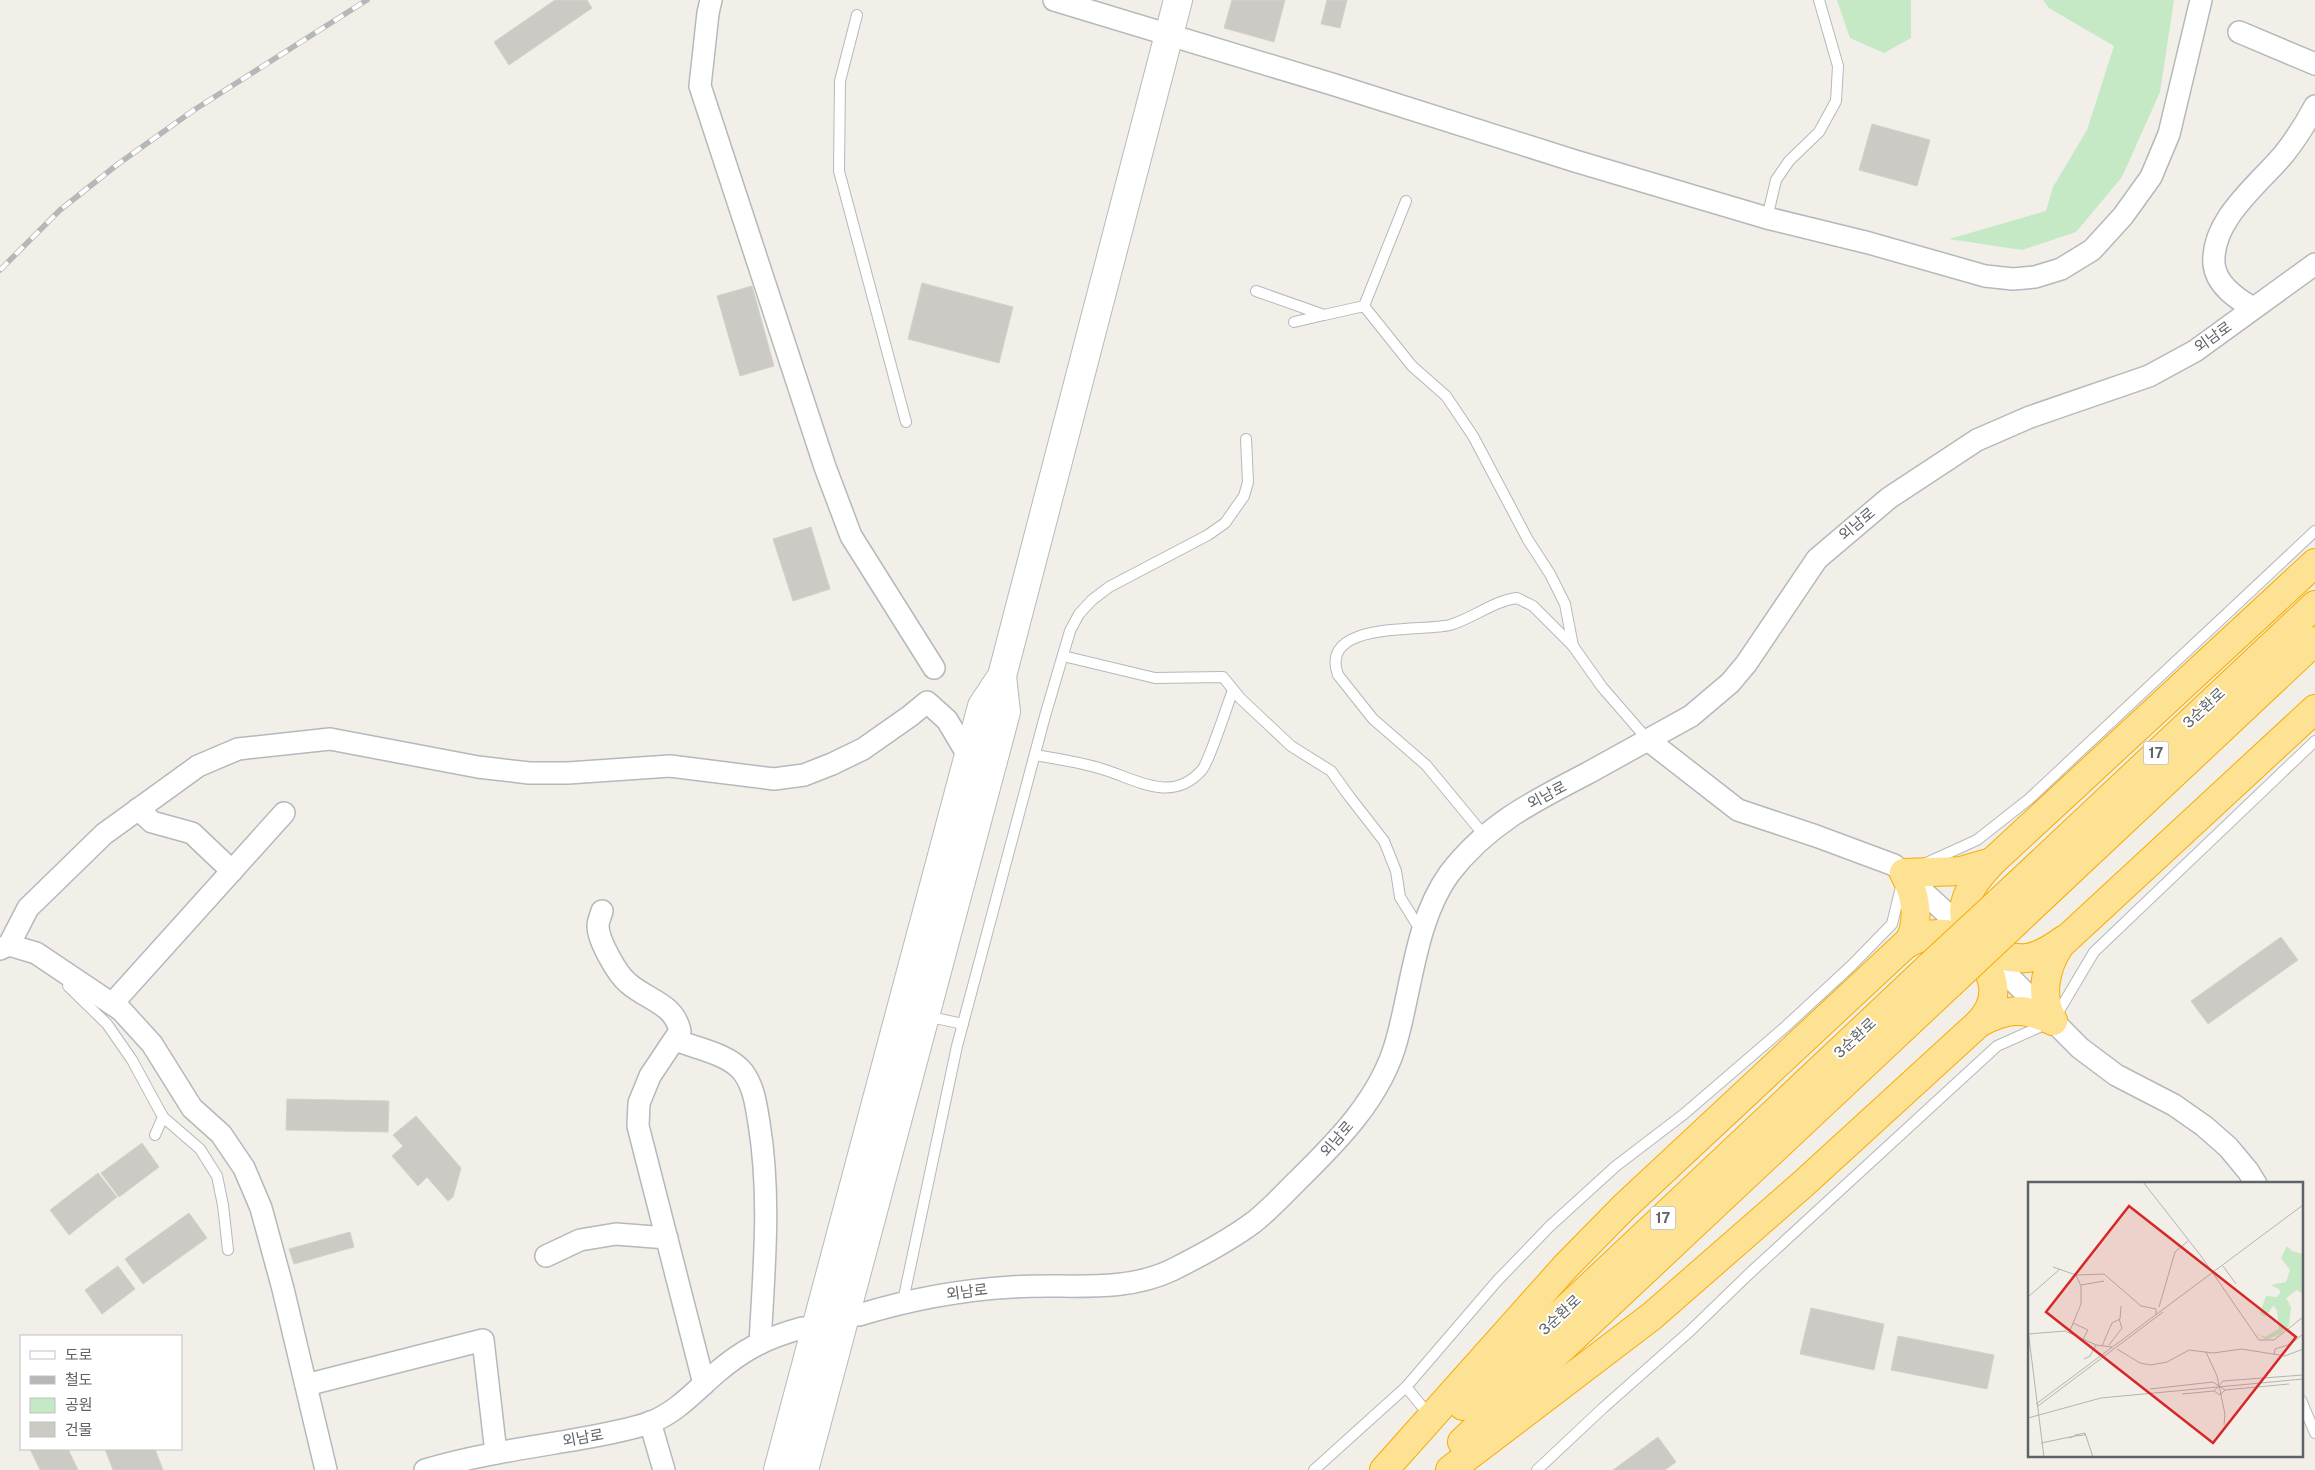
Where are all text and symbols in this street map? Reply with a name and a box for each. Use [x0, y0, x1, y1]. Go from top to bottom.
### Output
street label: 외남로 [2191, 318, 2235, 355]
street label: 외남로 [1835, 504, 1878, 543]
street label: 3순환로 [2179, 684, 2228, 731]
road number: 17 [2144, 741, 2168, 764]
street label: 외남로 [1524, 777, 1569, 812]
street label: 3순환로 [1830, 1014, 1879, 1061]
street label: 외남로 [1317, 1117, 1357, 1160]
inset map [2028, 1182, 2302, 1458]
road number: 17 [1650, 1206, 1676, 1230]
street label: 외남로 [945, 1281, 989, 1302]
street label: 3순환로 [1535, 1291, 1584, 1338]
legend [20, 1335, 182, 1450]
text: 도로 [65, 1346, 93, 1363]
text: 철도 [65, 1371, 93, 1388]
text: 공원 [65, 1396, 93, 1413]
text: 건물 [65, 1421, 93, 1438]
street label: 외남로 [561, 1426, 605, 1449]

